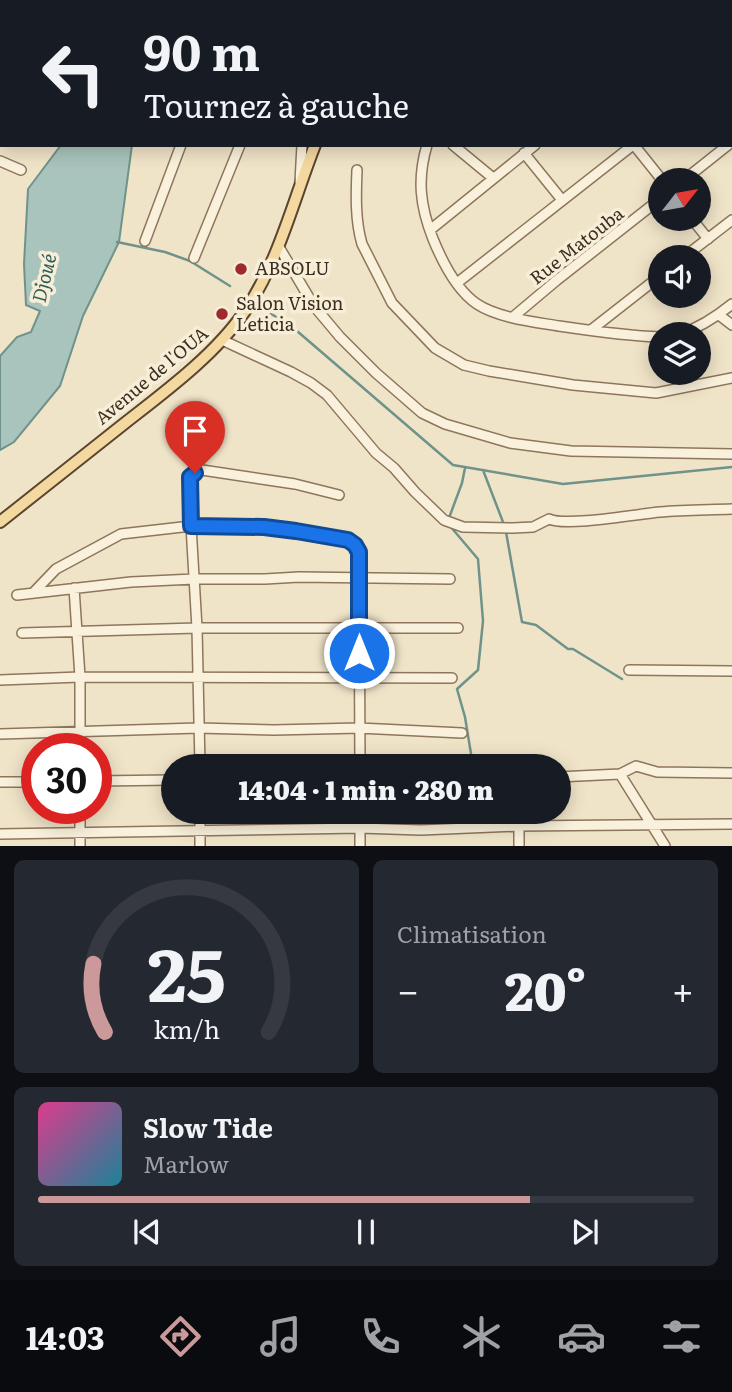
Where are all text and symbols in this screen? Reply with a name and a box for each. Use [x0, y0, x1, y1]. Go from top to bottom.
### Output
text: 90 m [143, 13, 260, 86]
icon: left [28, 28, 119, 119]
text: Tournez à gauche [143, 80, 409, 128]
north arrow [648, 168, 710, 231]
map controls [648, 168, 711, 385]
street label: Rue Matouba [523, 199, 629, 290]
button: sound [648, 245, 711, 308]
water label: Djoué [24, 250, 62, 305]
place label: ABSOLU [255, 254, 330, 281]
marker: ABSOLU [233, 261, 249, 277]
place label: Salon Vision Leticia [236, 289, 344, 337]
marker: Salon Vision Leticia [214, 306, 230, 322]
street label: Avenue de l'OUA [88, 319, 214, 430]
button: layers [648, 322, 711, 385]
pin [165, 401, 225, 473]
icon: arrive [176, 412, 214, 450]
position arrow [322, 616, 396, 690]
speed limit sign: 30 [21, 733, 112, 824]
text: 14:04 · 1 min · 280 m [238, 769, 494, 808]
text: Climatisation [397, 916, 547, 950]
text: 25 [147, 917, 226, 1025]
text: 20° [505, 950, 586, 1027]
text: − [397, 960, 419, 1017]
text: + [672, 960, 694, 1017]
text: km/h [153, 1010, 220, 1047]
text: Slow Tide [143, 1107, 273, 1146]
text: Marlow [143, 1146, 229, 1180]
icon: previous [128, 1213, 166, 1251]
icon: pause [347, 1213, 385, 1251]
icon: next [566, 1213, 604, 1251]
text: 14:03 [26, 1312, 105, 1360]
icon: directions [156, 1312, 205, 1361]
icon: music [256, 1312, 305, 1361]
icon: phone [356, 1312, 405, 1361]
icon: climate [457, 1312, 506, 1361]
icon: car [557, 1312, 606, 1361]
icon: filters [657, 1312, 706, 1361]

